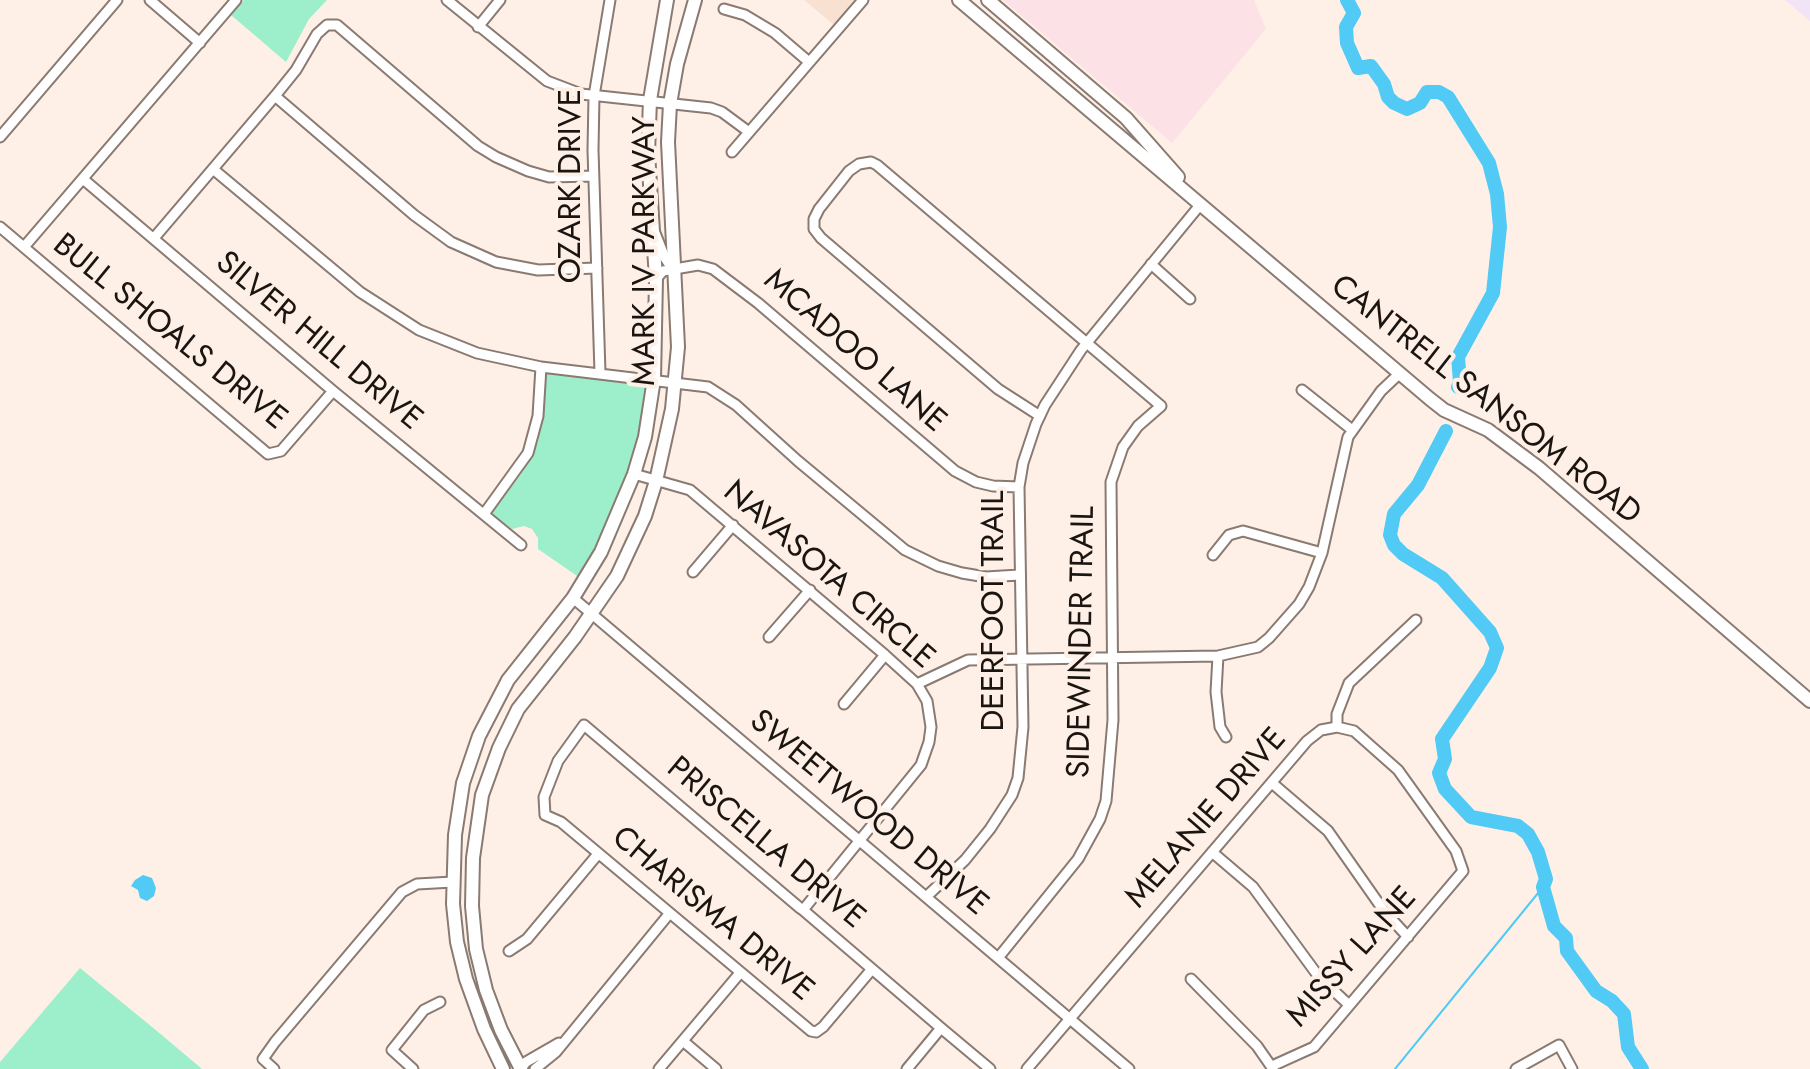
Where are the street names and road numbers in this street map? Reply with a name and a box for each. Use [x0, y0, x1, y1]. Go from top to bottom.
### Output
street label: OZARK DRIVE [553, 89, 591, 283]
street label: MARK IV PARKWAY [627, 116, 665, 386]
street label: BULL SHOALS DRIVE [44, 227, 294, 439]
street label: SILVER HILL DRIVE [207, 244, 429, 440]
street label: MCADOO LANE [755, 262, 953, 442]
street label: CANTRELL SANSOM ROAD [1322, 268, 1648, 534]
street label: NAVASOTA CIRCLE [714, 474, 942, 678]
street label: DEERFOOT TRAIL [976, 490, 1014, 732]
street label: SIDEWINDER TRAIL [1061, 506, 1105, 778]
street label: SWEETWOOD DRIVE [741, 703, 995, 925]
street label: MELANIE DRIVE [1118, 721, 1296, 917]
street label: PRISCELLA DRIVE [658, 750, 872, 938]
street label: CHARISMA DRIVE [603, 819, 821, 1011]
street label: MISSY LANE [1280, 880, 1426, 1036]

